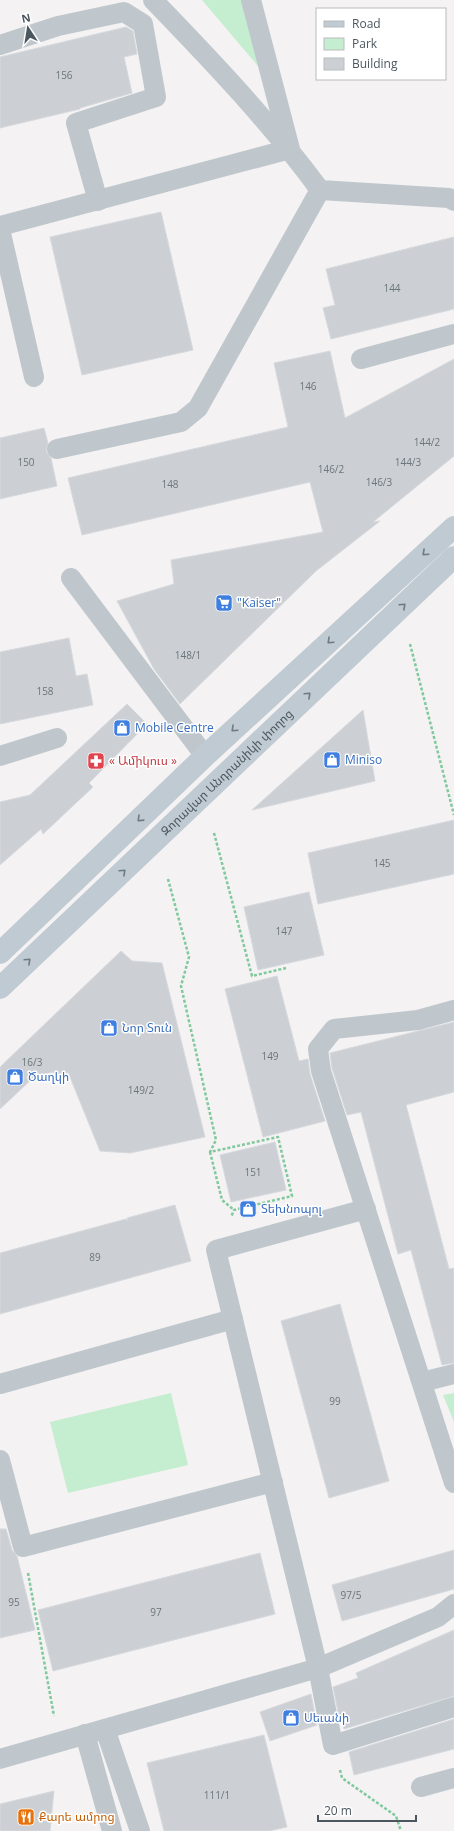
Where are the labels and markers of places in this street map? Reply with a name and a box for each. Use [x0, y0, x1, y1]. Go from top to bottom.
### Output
supermarket icon: "Kaiser" [214, 593, 234, 613]
place label: "Kaiser" [237, 594, 281, 611]
shop icon: Mobile Centre [112, 718, 132, 738]
place label: Mobile Centre [135, 719, 214, 736]
shop icon: Miniso [322, 750, 342, 770]
pharmacy icon: « Ամիկուս » [86, 751, 106, 771]
place label: Miniso [345, 751, 382, 768]
place label: « Ամիկուս » [109, 752, 177, 769]
shop icon: Նոր Տուն [99, 1018, 119, 1038]
place label: Նոր Տուն [122, 1019, 172, 1036]
shop icon: Ծաղկի [5, 1067, 25, 1087]
place label: Ծաղկի [28, 1068, 69, 1085]
shop icon: Տեխնոպոլ [238, 1199, 258, 1219]
place label: Տեխնոպոլ [261, 1200, 323, 1217]
shop icon: Սեւանի [281, 1708, 301, 1728]
place label: Սեւանի [304, 1709, 349, 1726]
restaurant icon: Քարե ամրոց [16, 1807, 36, 1827]
place label: Քարե ամրոց [39, 1808, 115, 1825]

